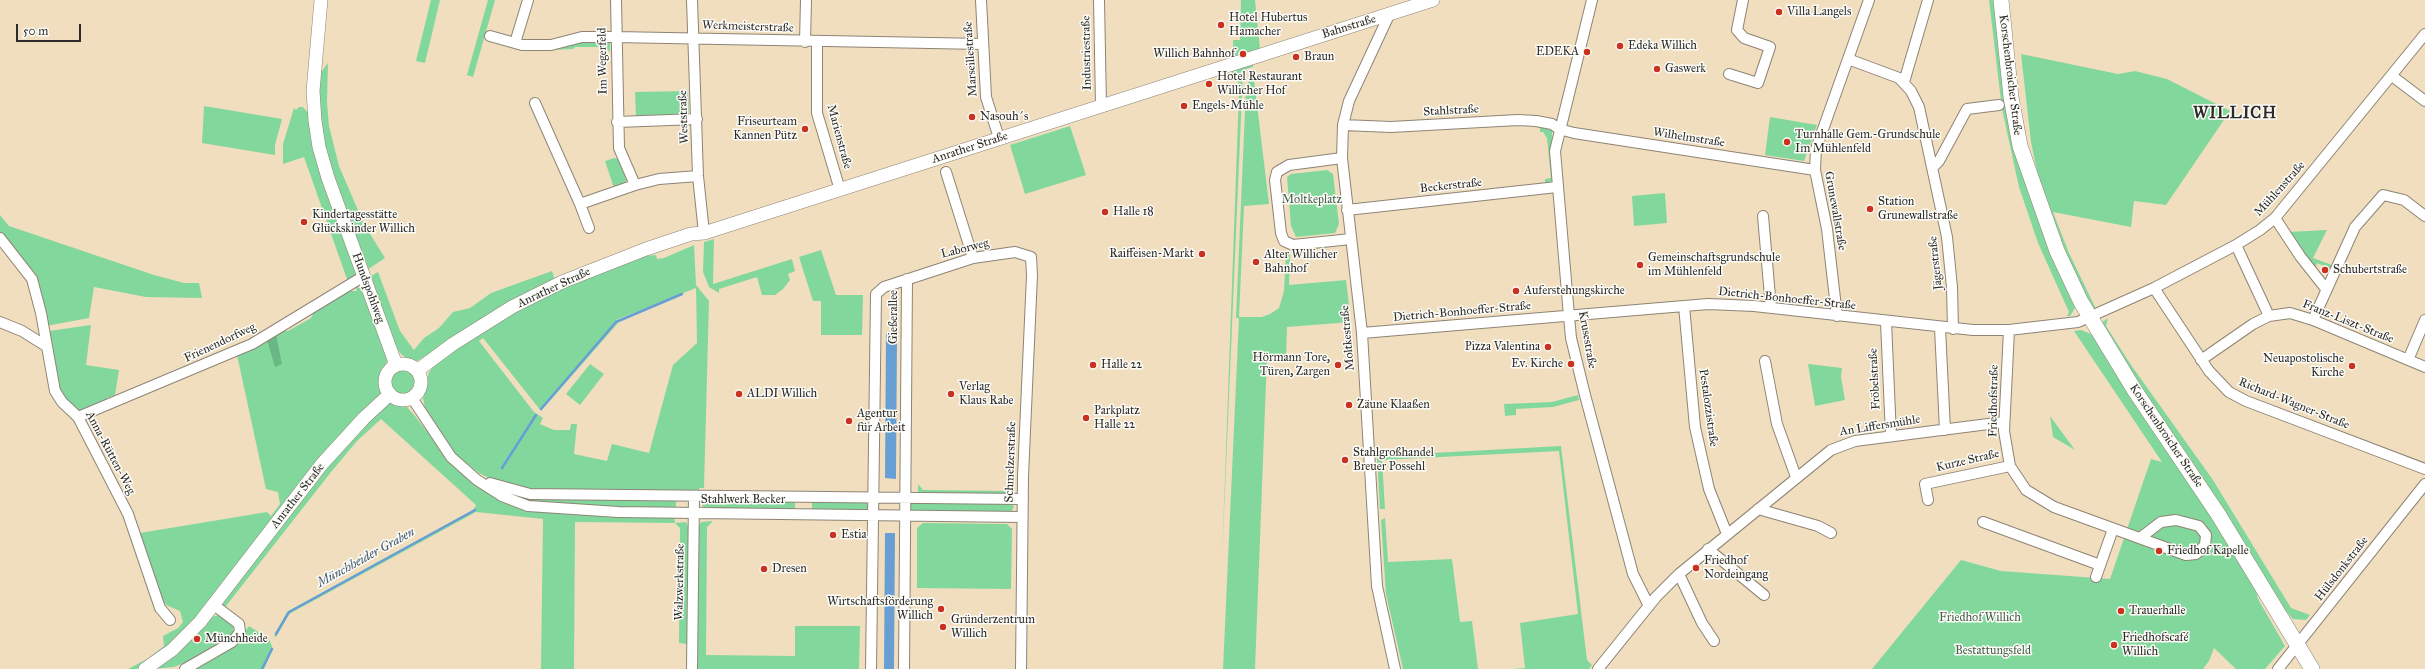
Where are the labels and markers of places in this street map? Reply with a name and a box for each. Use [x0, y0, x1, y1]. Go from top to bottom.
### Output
place label: Villa Langels [1787, 5, 1851, 19]
marker: Villa Langels [1774, 7, 1784, 17]
place label: Hotel Hubertus Hamacher [1229, 11, 1307, 39]
marker: Hotel Hubertus Hamacher [1216, 20, 1226, 30]
place label: Edeka Willich [1628, 39, 1697, 53]
marker: Edeka Willich [1615, 41, 1625, 51]
place label: EDEKA [1536, 45, 1579, 59]
place label: Willich Bahnhof [1153, 47, 1235, 61]
marker: EDEKA [1582, 47, 1592, 57]
marker: Willich Bahnhof [1238, 49, 1248, 59]
place label: Braun [1304, 50, 1334, 64]
marker: Braun [1291, 52, 1301, 62]
place label: Gaswerk [1665, 62, 1706, 76]
marker: Gaswerk [1652, 64, 1662, 74]
place label: Hotel Restaurant Willicher Hof [1217, 70, 1302, 98]
marker: Hotel Restaurant Willicher Hof [1204, 79, 1214, 89]
place label: Engels-Mühle [1192, 99, 1264, 113]
marker: Engels-Mühle [1179, 101, 1189, 111]
place label: Nasouh´s [980, 110, 1028, 124]
marker: Nasouh´s [967, 112, 977, 122]
place label: Friseurteam Kannen Pütz [733, 115, 797, 143]
marker: Friseurteam Kannen Pütz [800, 124, 810, 134]
place label: Turnhalle Gem.-Grundschule Im Mühlenfeld [1795, 128, 1940, 156]
marker: Turnhalle Gem.-Grundschule Im Mühlenfeld [1782, 137, 1792, 147]
place label: Station Grunewallstraße [1878, 195, 1958, 223]
marker: Station Grunewallstraße [1865, 204, 1875, 214]
place label: Halle 18 [1113, 205, 1154, 219]
marker: Halle 18 [1100, 207, 1110, 217]
place label: Kindertagesstätte Glückskinder Willich [312, 208, 415, 236]
marker: Kindertagesstätte Glückskinder Willich [299, 217, 309, 227]
place label: Raiffeisen-Markt [1109, 247, 1194, 261]
place label: Alter Willicher Bahnhof [1264, 248, 1337, 276]
marker: Raiffeisen-Markt [1197, 249, 1207, 259]
place label: Gemeinschaftsgrundschule im Mühlenfeld [1648, 251, 1780, 279]
marker: Alter Willicher Bahnhof [1251, 257, 1261, 267]
marker: Gemeinschaftsgrundschule im Mühlenfeld [1635, 260, 1645, 270]
place label: Schubertstraße [2333, 263, 2407, 277]
marker: Schubertstraße [2320, 265, 2330, 275]
place label: Auferstehungskirche [1524, 284, 1625, 298]
marker: Auferstehungskirche [1511, 286, 1521, 296]
place label: Pizza Valentina [1465, 340, 1540, 354]
marker: Pizza Valentina [1543, 342, 1553, 352]
place label: Hörmann Tore, Türen, Zargen [1253, 351, 1330, 379]
place label: Neuapostolische Kirche [2263, 352, 2344, 380]
place label: Ev. Kirche [1511, 357, 1563, 371]
place label: Halle 22 [1101, 358, 1142, 372]
marker: Ev. Kirche [1566, 359, 1576, 369]
marker: Halle 22 [1088, 360, 1098, 370]
marker: Hörmann Tore, Türen, Zargen [1333, 360, 1343, 370]
marker: Neuapostolische Kirche [2347, 361, 2357, 371]
place label: Verlag Klaus Rabe [959, 380, 1014, 408]
place label: ALDI Willich [747, 387, 817, 401]
marker: ALDI Willich [734, 389, 744, 399]
marker: Verlag Klaus Rabe [946, 389, 956, 399]
place label: Zäune Klaaßen [1357, 398, 1430, 412]
marker: Zäune Klaaßen [1344, 400, 1354, 410]
place label: Parkplatz Halle 22 [1094, 404, 1140, 432]
place label: Agentur für Arbeit [857, 407, 905, 435]
marker: Parkplatz Halle 22 [1081, 413, 1091, 423]
marker: Agentur für Arbeit [844, 416, 854, 426]
place label: Stahlgroßhandel Breuer Possehl [1353, 446, 1434, 474]
marker: Stahlgroßhandel Breuer Possehl [1340, 455, 1350, 465]
place label: Estia [841, 528, 867, 542]
marker: Estia [828, 530, 838, 540]
place label: Friedhof Kapelle [2167, 544, 2249, 558]
marker: Friedhof Kapelle [2154, 546, 2164, 556]
place label: Friedhof Nordeingang [1704, 554, 1768, 582]
place label: Dresen [772, 562, 807, 576]
marker: Friedhof Nordeingang [1691, 563, 1701, 573]
marker: Dresen [759, 564, 769, 574]
place label: Wirtschaftsförderung Willich [827, 595, 933, 623]
marker: Wirtschaftsförderung Willich [936, 604, 946, 614]
place label: Trauerhalle [2129, 604, 2185, 618]
marker: Trauerhalle [2116, 606, 2126, 616]
place label: Gründerzentrum Willich [951, 613, 1035, 641]
marker: Gründerzentrum Willich [938, 622, 948, 632]
place label: Friedhofscafé Willich [2122, 631, 2189, 659]
place label: Münchheide [205, 632, 268, 646]
marker: Münchheide [192, 634, 202, 644]
marker: Friedhofscafé Willich [2109, 640, 2119, 650]

